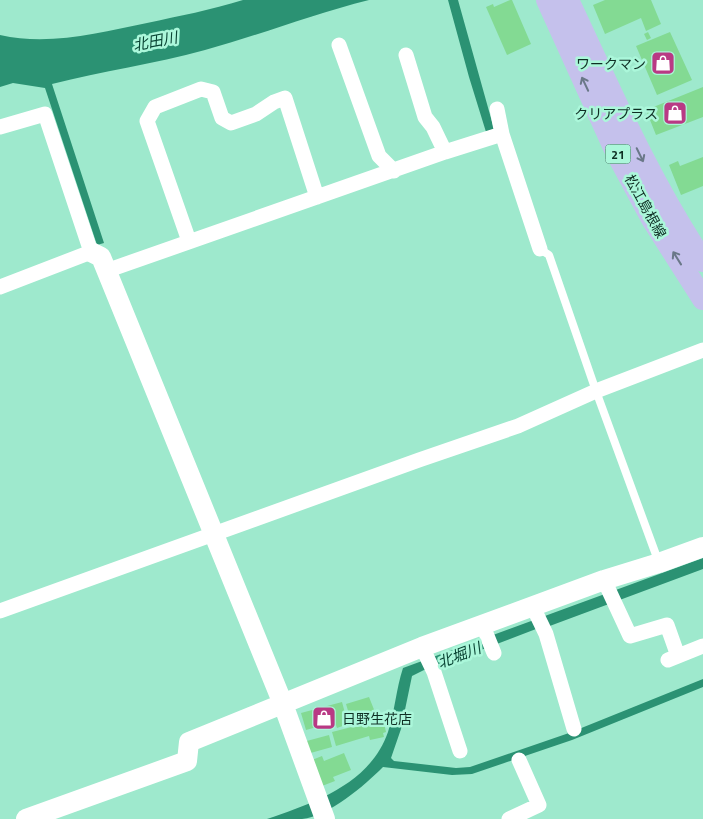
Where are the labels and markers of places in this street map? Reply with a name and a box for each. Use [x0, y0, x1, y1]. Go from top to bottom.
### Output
shop icon: ワークマン [650, 50, 676, 76]
place label: ワークマン [576, 53, 646, 74]
shop icon: クリアプラス [662, 100, 688, 126]
place label: クリアプラス [574, 103, 658, 124]
shop icon: 日野生花店 [311, 705, 337, 731]
place label: 日野生花店 [342, 708, 412, 729]

